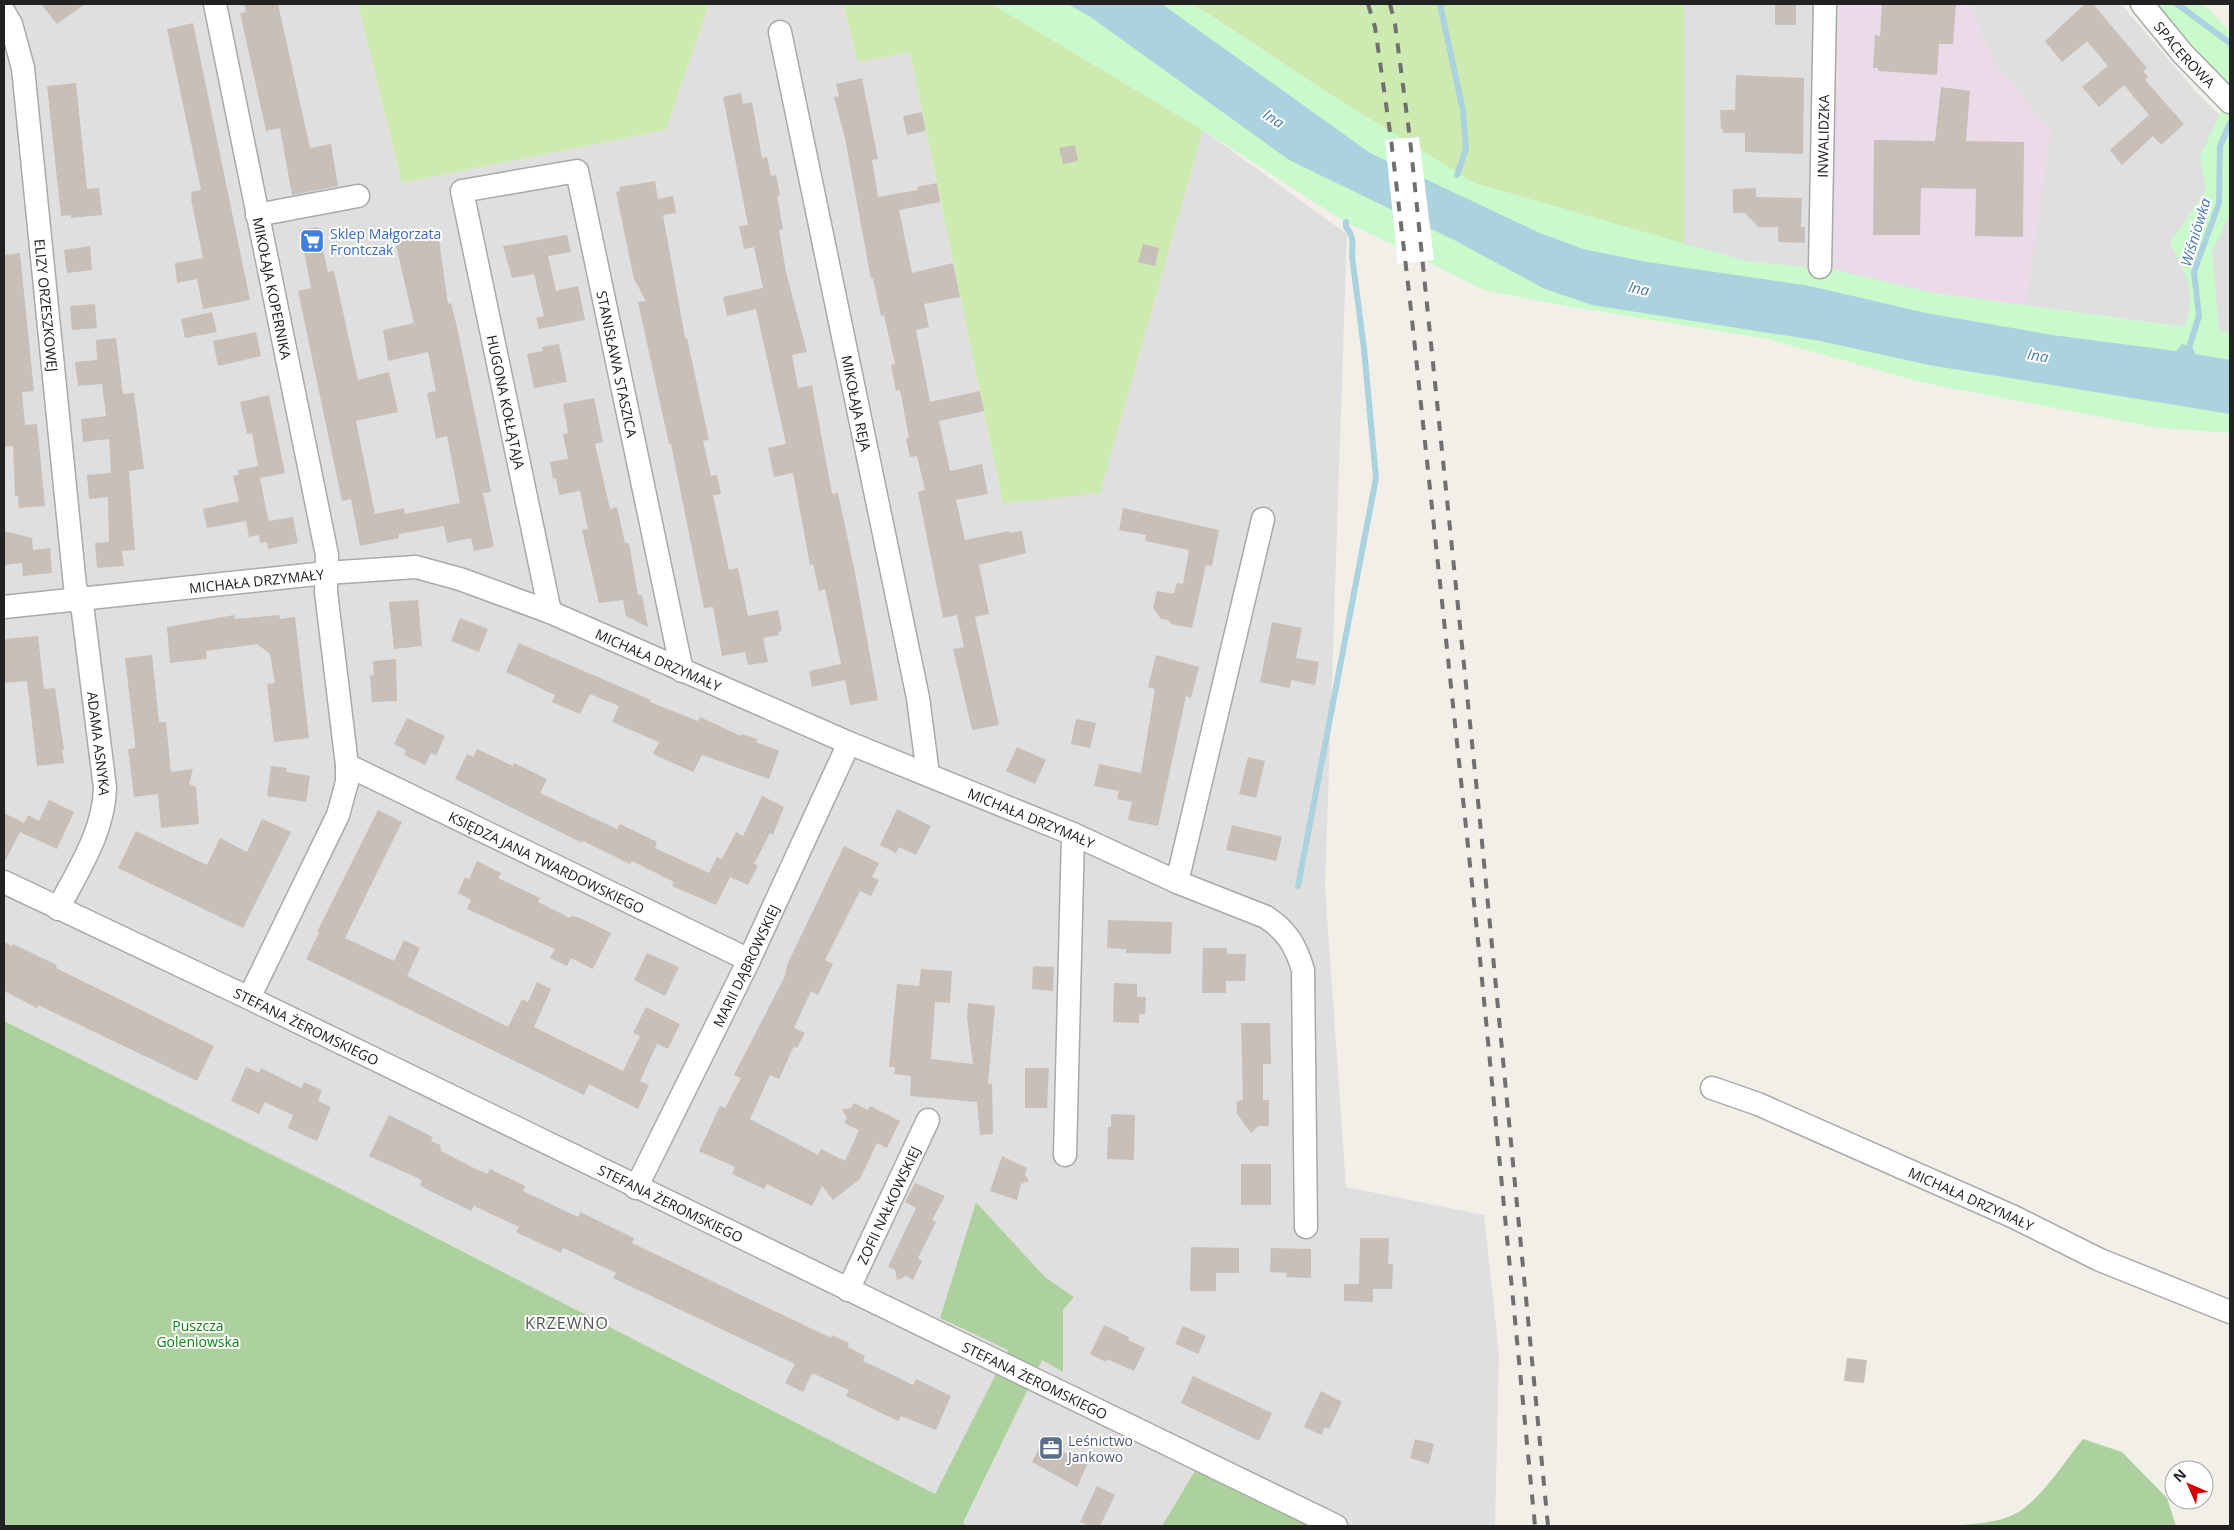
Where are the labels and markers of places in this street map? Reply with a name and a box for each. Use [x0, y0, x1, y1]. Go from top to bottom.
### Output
place label: Sklep Małgorzata Frontczak [330, 224, 441, 259]
supermarket icon: Sklep Małgorzata Frontczak [299, 228, 325, 254]
place label: Leśnictwo Jankowo [1066, 1431, 1133, 1466]
office icon: Leśnictwo Jankowo [1038, 1435, 1064, 1461]

